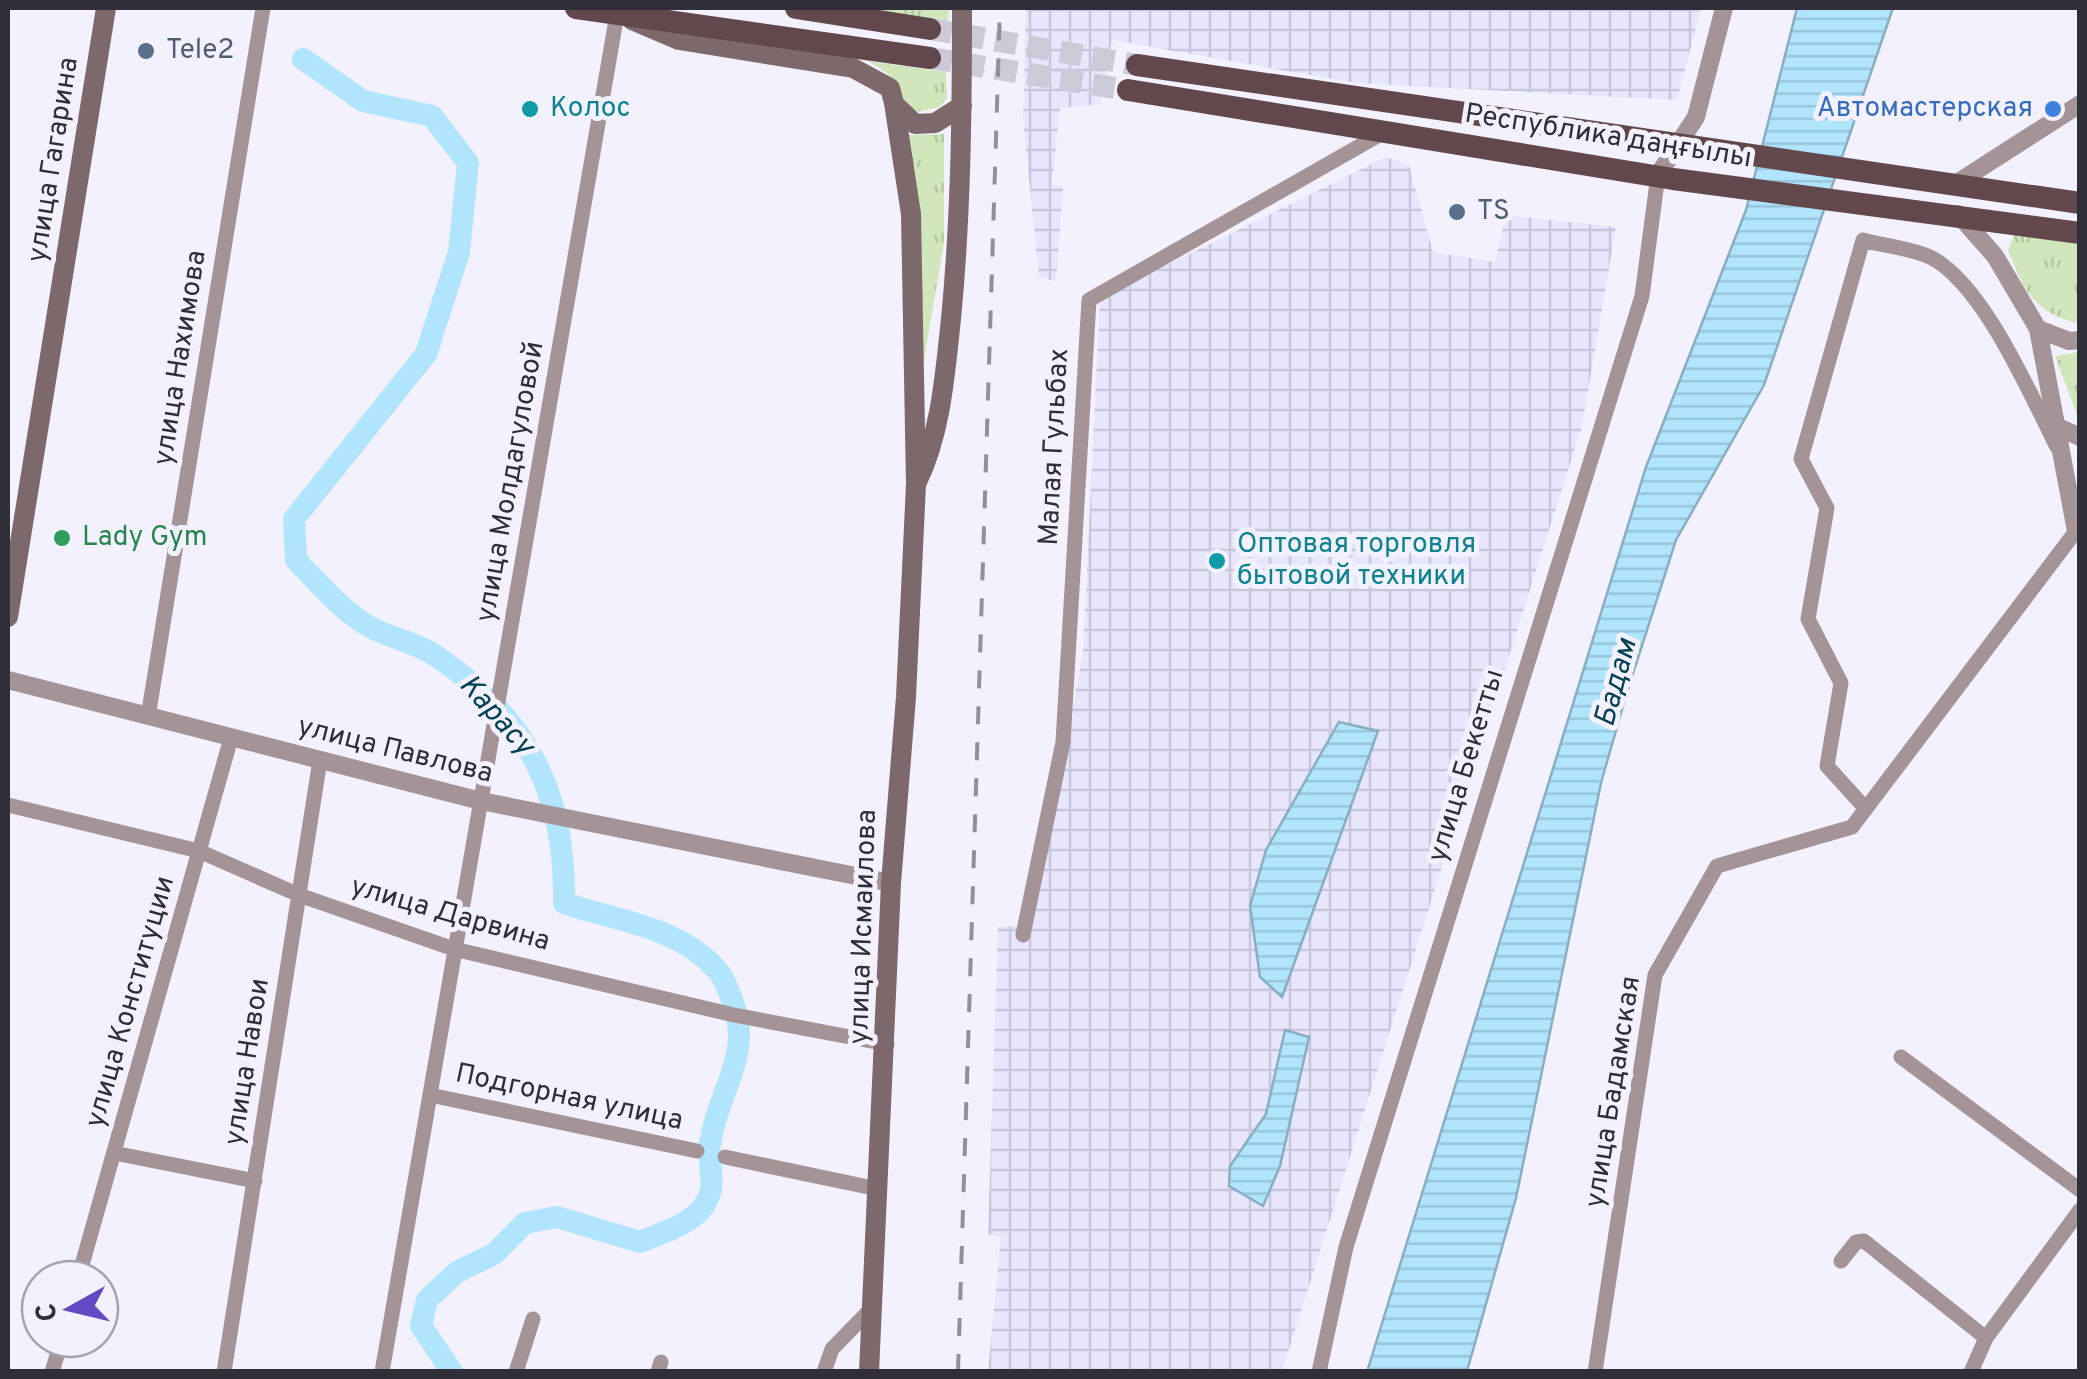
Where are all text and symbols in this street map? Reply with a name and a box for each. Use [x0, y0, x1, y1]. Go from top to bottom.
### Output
place label: Tele2 [166, 33, 234, 69]
marker: Tele2 [135, 40, 157, 62]
street label: улица Гагарина [20, 55, 88, 265]
place label: Колос [550, 91, 631, 127]
place label: Автомастерская [1817, 91, 2033, 127]
street label: Республика даңғылы [1462, 97, 1754, 177]
marker: Колос [519, 98, 541, 120]
marker: Автомастерская [2042, 98, 2064, 120]
place label: TS [1477, 194, 1510, 230]
marker: TS [1446, 201, 1468, 223]
street label: улица Нахимова [146, 248, 216, 468]
street label: улица Молдагуловой [469, 339, 553, 625]
street label: Малая Гульбах [1032, 347, 1078, 547]
place label: Lady Gym [82, 520, 207, 556]
marker: Lady Gym [51, 527, 73, 549]
place label: Оптовая торговля бытовой техники [1237, 527, 1476, 595]
marker: Оптовая торговля бытовой техники [1206, 550, 1228, 572]
water label: Бадам [1587, 634, 1647, 731]
street label: улица Бекетты [1421, 665, 1513, 867]
water label: Карасу [450, 668, 544, 766]
street label: улица Павлова [294, 709, 496, 793]
street label: улица Исмаилова [842, 809, 886, 1045]
street label: улица Дарвина [346, 869, 554, 961]
street label: улица Конституции [78, 872, 184, 1132]
street label: улица Бадамская [1578, 974, 1650, 1210]
street label: улица Навои [217, 976, 279, 1148]
street label: Подгорная улица [452, 1056, 686, 1140]
north arrow [20, 1259, 120, 1359]
text: С [29, 1301, 67, 1323]

